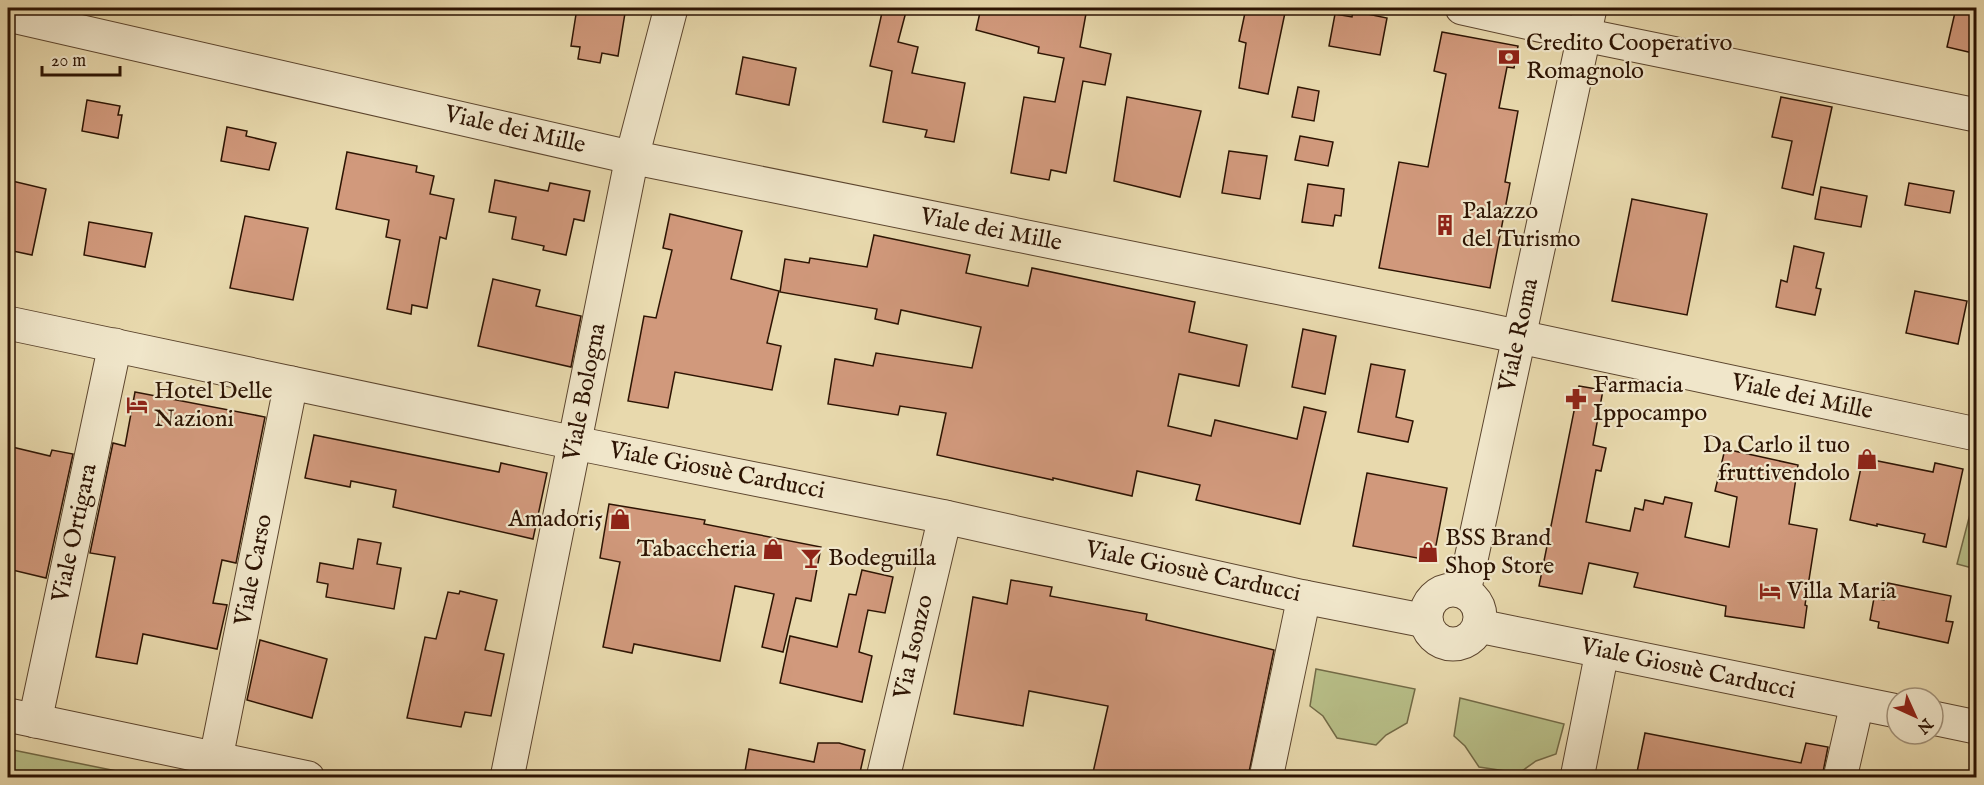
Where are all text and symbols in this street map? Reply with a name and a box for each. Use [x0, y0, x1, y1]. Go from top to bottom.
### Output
place label: Credito Cooperativo Romagnolo [1526, 28, 1733, 87]
scale bar [42, 39, 120, 77]
bank icon: Credito Cooperativo Romagnolo [1497, 45, 1521, 69]
text: 20 m [51, 50, 86, 73]
street label: Viale dei Mille [441, 99, 589, 161]
place label: Palazzo del Turismo [1462, 196, 1581, 255]
street label: Viale dei Mille [917, 201, 1064, 259]
building icon: Palazzo del Turismo [1433, 213, 1457, 237]
street label: Viale Roma [1492, 275, 1546, 396]
street label: Viale Bologna [556, 320, 614, 464]
street label: Viale dei Mille [1728, 367, 1876, 427]
place label: Farmacia Ippocampo [1593, 370, 1707, 429]
place label: Hotel Delle Nazioni [154, 376, 273, 435]
pharmacy icon: Farmacia Ippocampo [1564, 387, 1588, 411]
hotel icon: Hotel Delle Nazioni [125, 393, 149, 417]
place label: Da Carlo il tuo fruttivendolo [1702, 430, 1850, 489]
street label: Viale Giosuè Carducci [605, 435, 828, 507]
shop icon: Da Carlo il tuo fruttivendolo [1855, 447, 1879, 471]
street label: Viale Ortigara [45, 460, 105, 606]
place label: Amadori5 [507, 504, 603, 535]
shop icon: Amadori5 [608, 507, 632, 531]
street label: Viale Carso [228, 512, 280, 629]
place label: BSS Brand Shop Store [1445, 523, 1554, 582]
place label: Tabaccheria [637, 534, 757, 565]
street label: Viale Giosuè Carducci [1082, 534, 1303, 610]
shop icon: Tabaccheria [761, 537, 785, 561]
shop icon: BSS Brand Shop Store [1416, 540, 1440, 564]
place label: Bodeguilla [828, 543, 937, 574]
bar icon: Bodeguilla [799, 546, 823, 570]
place label: Villa Maria [1786, 576, 1897, 607]
hotel icon: Villa Maria [1758, 579, 1782, 603]
street label: Via Isonzo [887, 592, 941, 703]
street label: Viale Giosuè Carducci [1577, 631, 1798, 707]
north arrow [1885, 686, 1945, 746]
text: N [1912, 713, 1937, 737]

